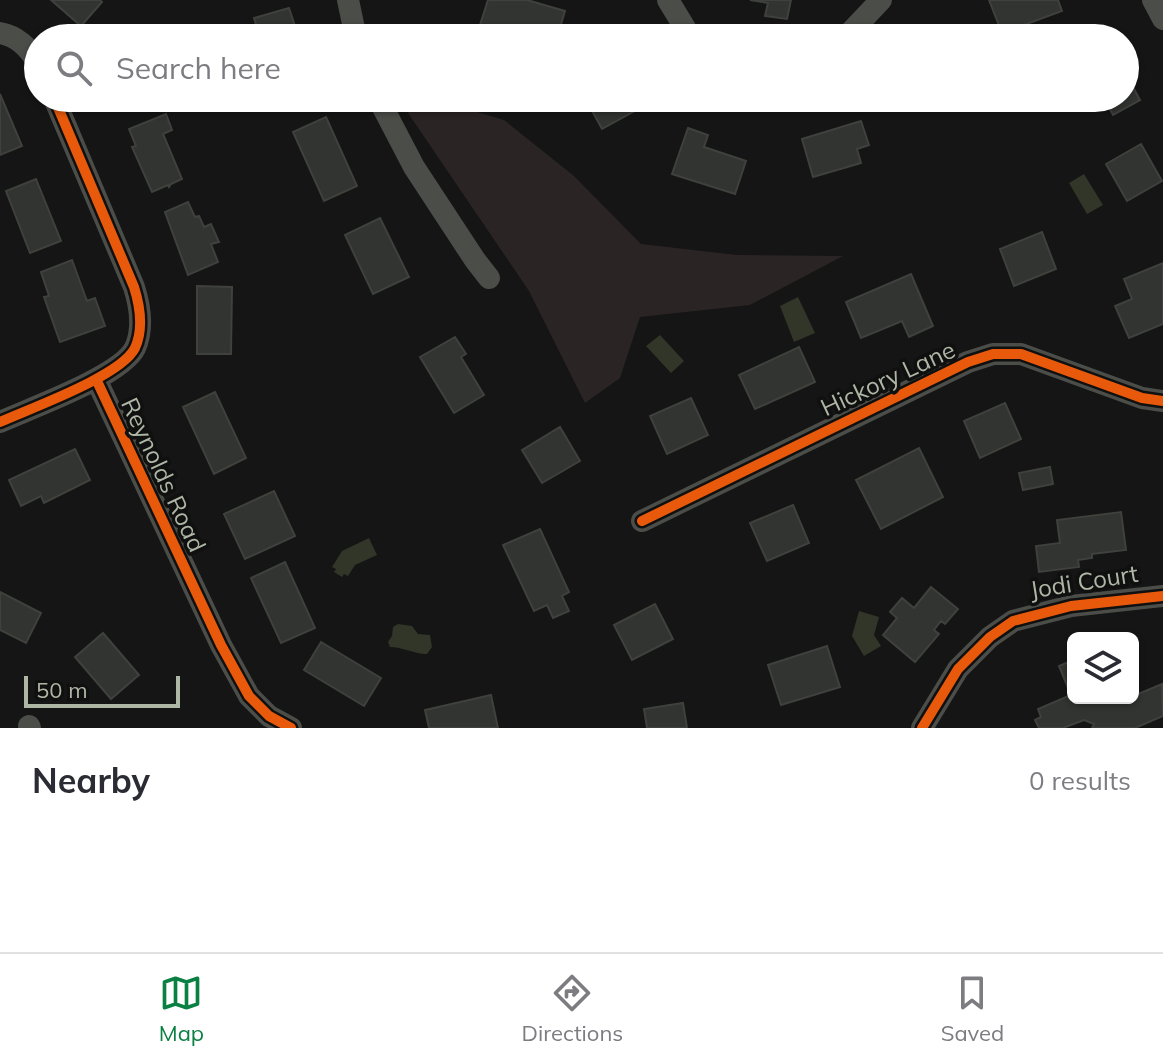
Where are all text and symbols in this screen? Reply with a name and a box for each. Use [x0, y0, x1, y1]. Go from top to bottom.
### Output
search box [24, 24, 1139, 112]
icon: search [52, 46, 96, 90]
text: Search here [116, 49, 281, 87]
street label: Hickory Lane [816, 334, 960, 422]
street label: Reynolds Road [115, 393, 213, 557]
street label: Jodi Court [1028, 558, 1140, 604]
map controls [1067, 632, 1139, 704]
button: layers [1067, 632, 1139, 704]
scale bar [24, 672, 180, 708]
text: 50 m [36, 676, 87, 704]
text: Nearby [32, 759, 150, 802]
text: 0 results [1029, 764, 1131, 797]
tab: Map [159, 971, 204, 1047]
tab: Directions [522, 971, 623, 1047]
tab: Saved [941, 971, 1004, 1047]

